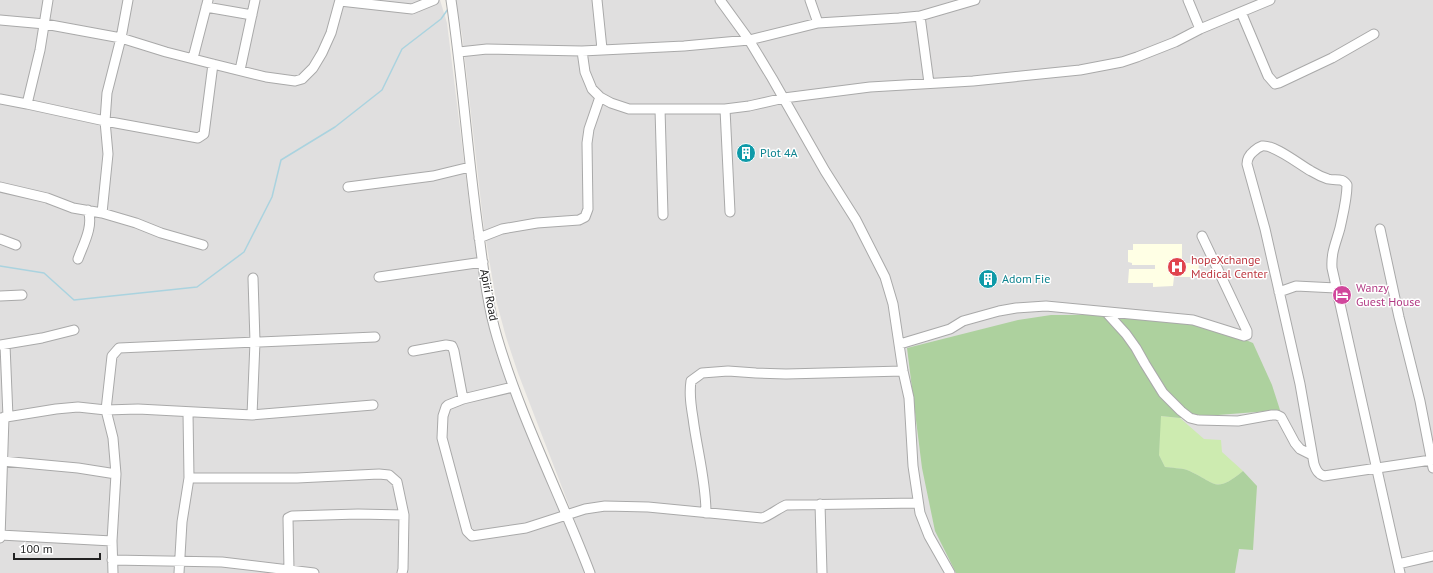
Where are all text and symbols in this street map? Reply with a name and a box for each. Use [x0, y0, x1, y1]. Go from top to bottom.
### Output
building icon: Plot 4A [735, 142, 757, 164]
place label: Plot 4A [760, 145, 797, 160]
place label: hopeXchange Medical Center [1191, 252, 1268, 281]
hospital icon: hopeXchange Medical Center [1166, 256, 1188, 278]
street label: Apiri Road [477, 268, 502, 322]
building icon: Adom Fie [977, 268, 999, 290]
place label: Adom Fie [1002, 271, 1050, 286]
place label: Wanzy Guest House [1356, 280, 1420, 309]
hotel icon: Wanzy Guest House [1331, 284, 1353, 306]
scale bar [14, 535, 100, 561]
text: 100 m [20, 541, 53, 556]

